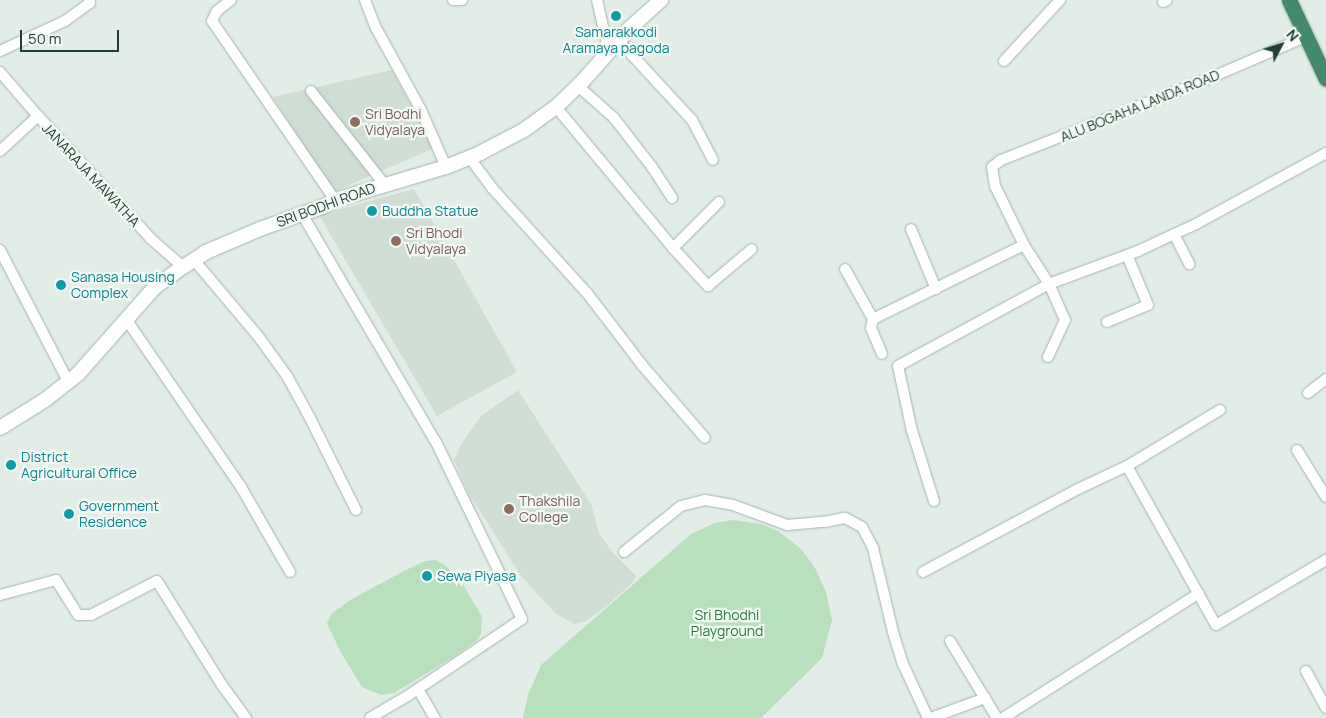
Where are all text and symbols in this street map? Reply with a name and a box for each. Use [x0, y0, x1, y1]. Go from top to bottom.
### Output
marker: Samarakkodi Aramaya pagoda [610, 10, 622, 22]
scale bar [22, 20, 121, 52]
north arrow [1256, 20, 1306, 70]
place label: Samarakkodi Aramaya pagoda [562, 24, 670, 56]
text: N [1282, 25, 1303, 45]
text: 50 m [28, 28, 62, 49]
street label: ALU BOGAHA LANDA ROAD [1058, 66, 1222, 146]
place label: Sri Bodhi Vidyalaya [365, 106, 425, 138]
marker: Sri Bodhi Vidyalaya [349, 116, 361, 128]
street label: JANARAJA MAWATHA [39, 120, 143, 230]
street label: SRI BODHI ROAD [274, 179, 378, 231]
place label: Buddha Statue [382, 203, 479, 219]
marker: Buddha Statue [366, 205, 378, 217]
place label: Sri Bhodi Vidyalaya [406, 225, 466, 258]
marker: Sri Bhodi Vidyalaya [390, 235, 402, 247]
place label: Sanasa Housing Complex [71, 269, 175, 302]
marker: Sanasa Housing Complex [55, 279, 67, 291]
place label: District Agricultural Office [21, 449, 137, 482]
marker: District Agricultural Office [5, 459, 17, 471]
place label: Thakshila College [519, 493, 580, 526]
place label: Government Residence [79, 498, 159, 530]
marker: Thakshila College [503, 503, 515, 515]
marker: Government Residence [63, 508, 75, 520]
place label: Sewa Piyasa [437, 568, 516, 584]
marker: Sewa Piyasa [421, 570, 433, 582]
park label: Sri Bhodhi Playground [691, 607, 763, 640]

